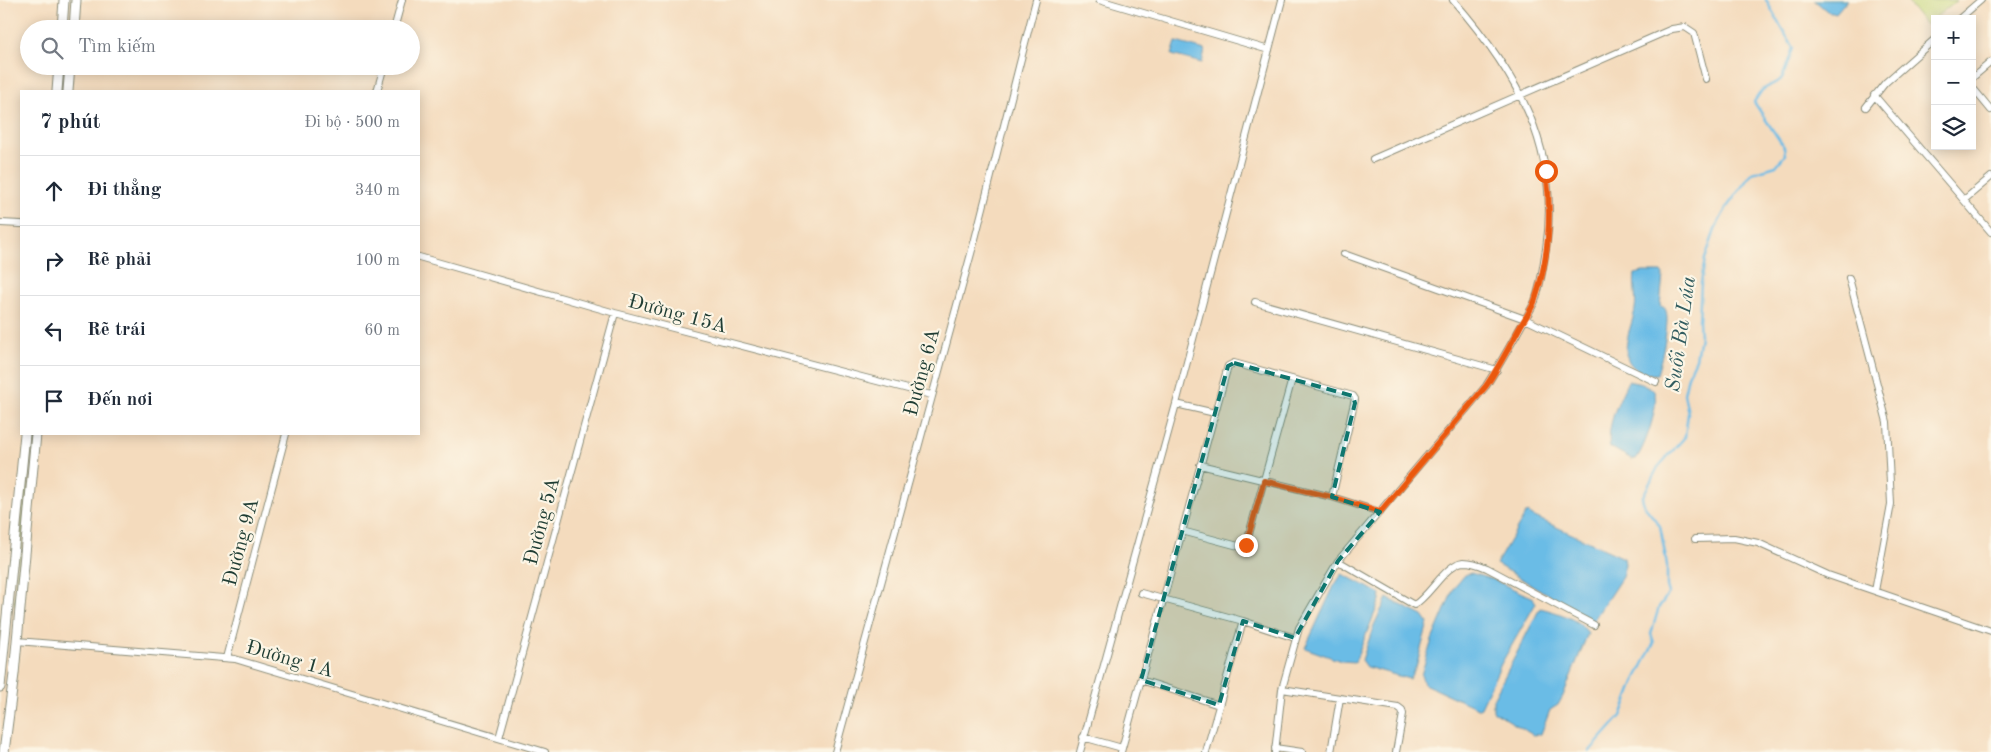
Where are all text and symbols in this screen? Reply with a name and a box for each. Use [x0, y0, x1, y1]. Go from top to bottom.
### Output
map controls [1931, 15, 1976, 150]
button: + [1931, 15, 1976, 60]
search box [20, 20, 420, 75]
icon: search [38, 34, 66, 62]
text: Tìm kiếm [78, 38, 156, 57]
button: − [1931, 60, 1976, 105]
button: layers [1931, 105, 1976, 150]
text: 7 phút [40, 112, 100, 133]
text: Đi bộ · 500 m [304, 115, 400, 131]
route start [1535, 160, 1558, 183]
icon: ahead [40, 177, 68, 205]
text: Đi thẳng [87, 181, 161, 200]
text: 340 m [355, 183, 400, 199]
icon: right [40, 247, 68, 275]
text: Rẽ phải [87, 251, 151, 270]
text: 100 m [355, 253, 400, 269]
water label: Suối Bà Lúa [1663, 275, 1700, 394]
street label: Đường 15A [626, 292, 729, 338]
icon: left [40, 317, 68, 345]
text: Rẽ trái [87, 321, 146, 340]
text: 60 m [364, 323, 400, 339]
street label: Đường 6A [902, 326, 944, 419]
icon: arrive [40, 387, 68, 415]
text: Đến nơi [87, 391, 153, 410]
street label: Đường 5A [522, 475, 564, 568]
street label: Đường 9A [221, 496, 263, 589]
route end [1235, 534, 1258, 557]
street label: Đường 1A [243, 638, 335, 682]

